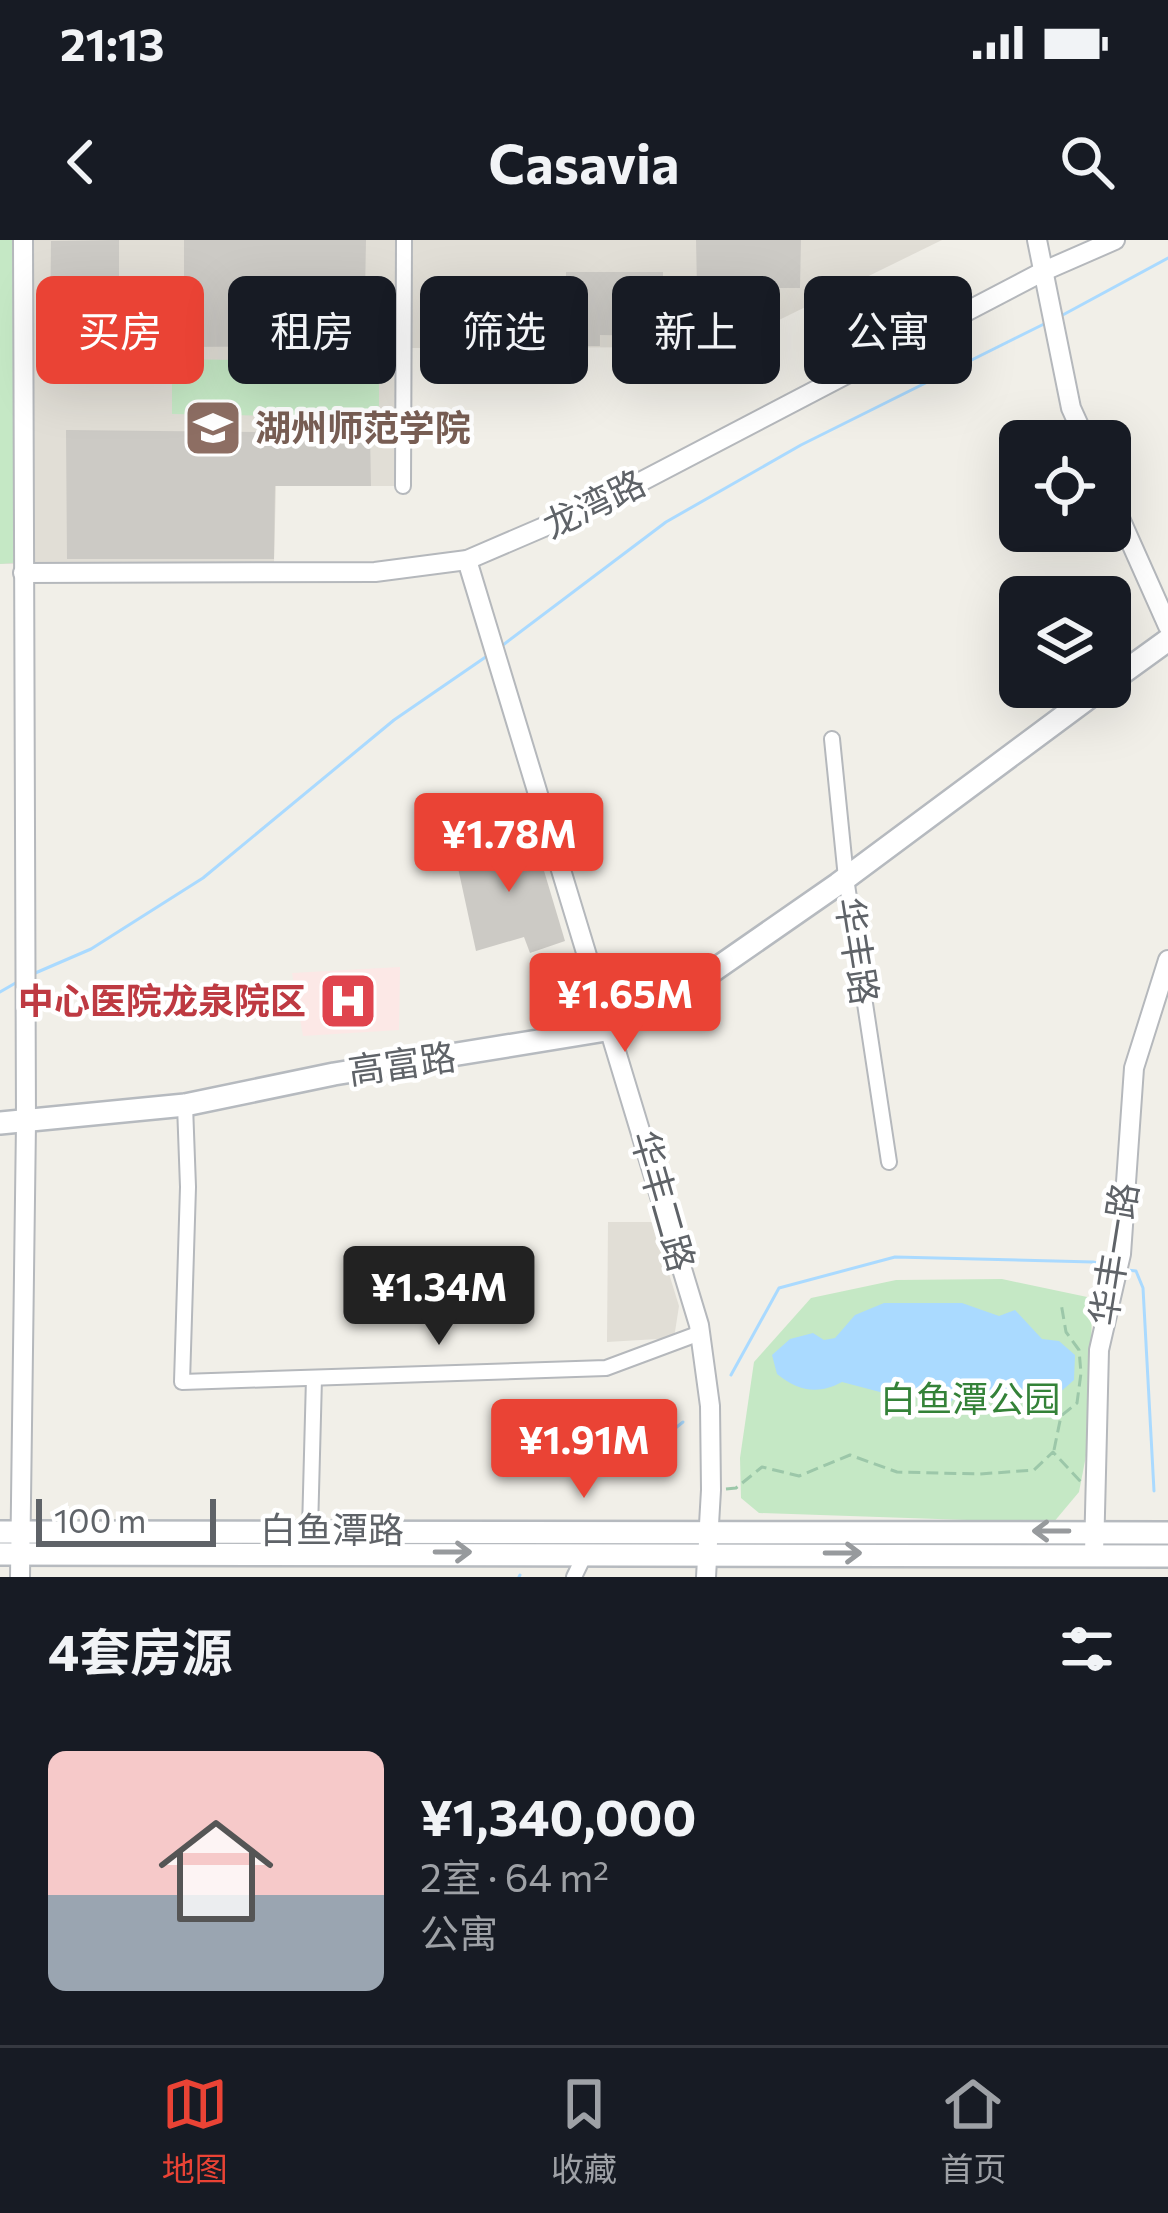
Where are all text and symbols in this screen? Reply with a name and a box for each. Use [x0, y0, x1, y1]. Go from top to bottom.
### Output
text: 21:13 [60, 15, 164, 70]
icon: back [48, 129, 114, 195]
text: Casavia [488, 129, 680, 195]
icon: search [1054, 129, 1120, 195]
chip: 买房 [36, 276, 204, 384]
chip: 租房 [228, 276, 396, 384]
chip: 筛选 [420, 276, 588, 384]
chip: 新上 [612, 276, 780, 384]
chip: 公寓 [804, 276, 972, 384]
school or university icon: 湖州师范学院 [182, 397, 244, 459]
place label: 湖州师范学院 [255, 404, 471, 448]
map controls [999, 420, 1131, 708]
button: locate [999, 420, 1131, 552]
street label: 龙湾路 [535, 459, 651, 546]
button: layers [999, 576, 1131, 708]
pin: ¥1.78M [411, 793, 607, 895]
text: ¥1.78M [441, 808, 577, 856]
street label: 华丰路 [829, 894, 889, 1007]
pin: ¥1.65M [527, 953, 723, 1055]
text: ¥1.65M [557, 968, 693, 1016]
hospital icon: 中心医院龙泉院区 [317, 970, 379, 1032]
place label: 中心医院龙泉院区 [18, 977, 306, 1021]
street label: 高富路 [345, 1033, 458, 1091]
street label: 华丰二路 [624, 1125, 706, 1276]
street label: 华丰一路 [1079, 1179, 1145, 1328]
pin: ¥1.34M [341, 1246, 537, 1348]
text: ¥1.34M [370, 1261, 508, 1309]
park label: 白鱼潭公园 [880, 1375, 1060, 1419]
pin: ¥1.91M [486, 1399, 682, 1501]
text: ¥1.91M [518, 1414, 650, 1462]
scale bar [36, 1493, 216, 1546]
text: 100 m [54, 1499, 146, 1540]
street label: 白鱼潭路 [260, 1506, 404, 1550]
one-way arrow [1032, 1520, 1071, 1542]
one-way arrow [433, 1541, 472, 1563]
one-way arrow [823, 1542, 862, 1564]
icon: filters [1054, 1616, 1120, 1682]
text: 4套房源 [48, 1619, 232, 1682]
text: ¥1,340,000 [420, 1784, 696, 1847]
icon: home [144, 1799, 288, 1943]
text: 2室 · 64 m² [420, 1852, 609, 1900]
text: 公寓 [420, 1908, 498, 1956]
tab: 地图 [162, 2071, 228, 2191]
tab: 收藏 [551, 2071, 617, 2191]
tab: 首页 [940, 2071, 1006, 2191]

